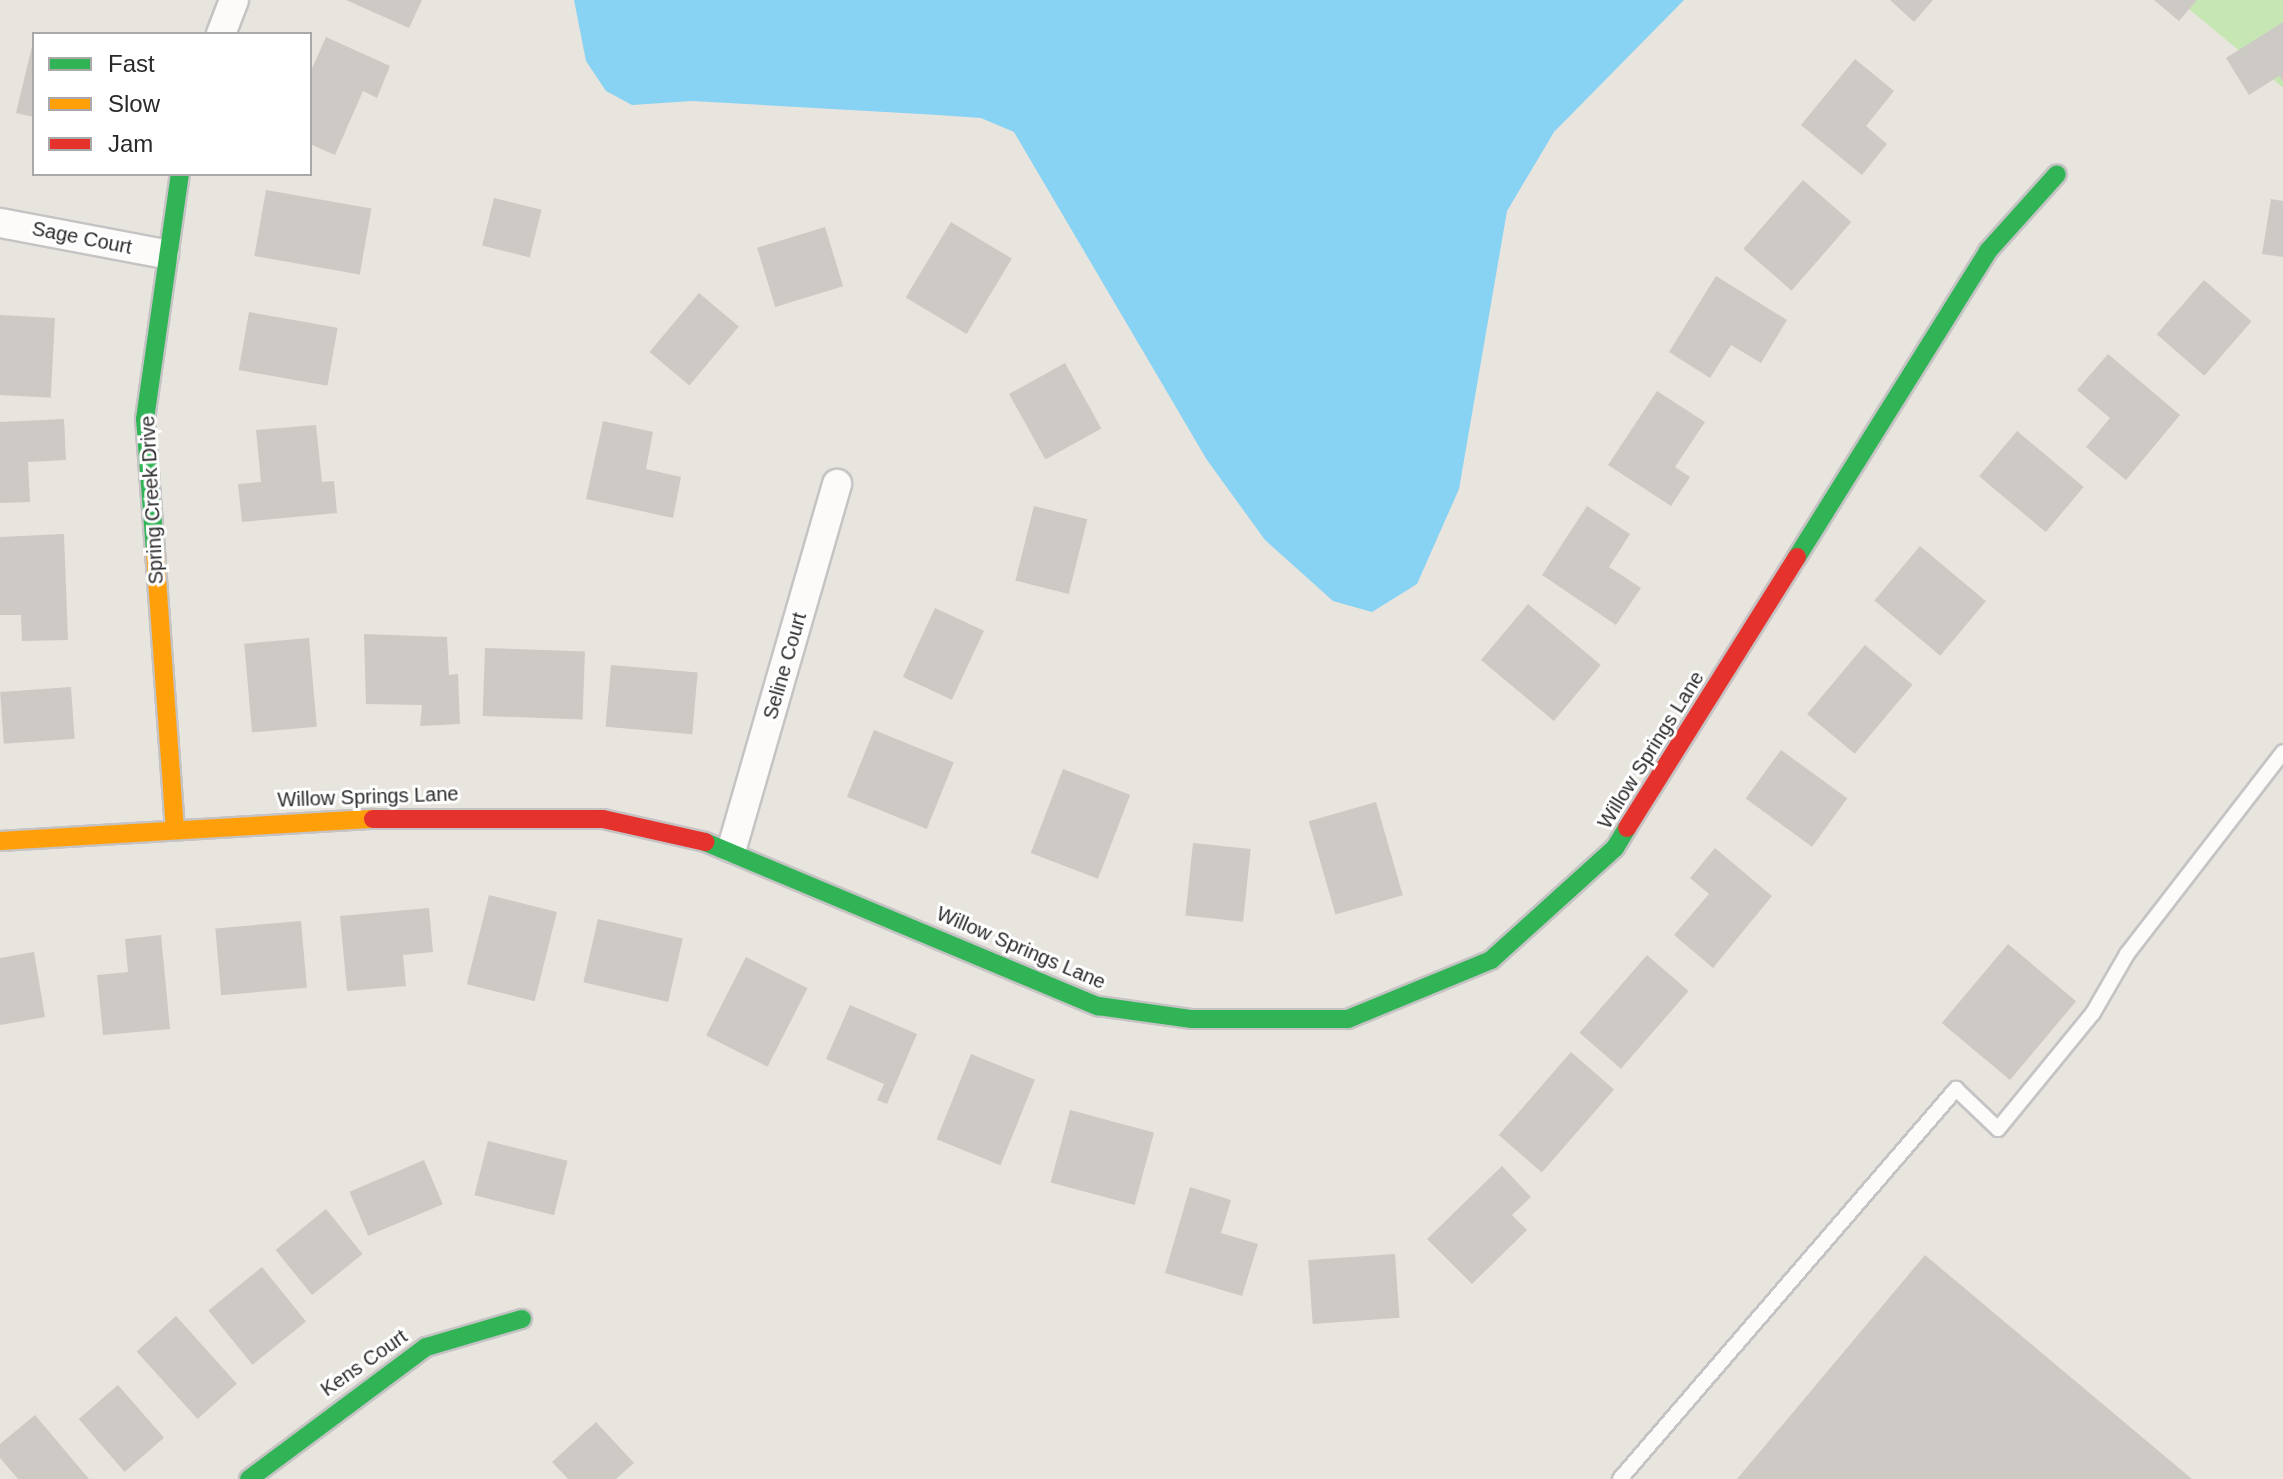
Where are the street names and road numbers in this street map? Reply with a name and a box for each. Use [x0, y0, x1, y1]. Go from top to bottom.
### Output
street label: Sage Court [30, 217, 134, 259]
street label: Spring Creek Drive [136, 415, 168, 585]
street label: Seline Court [758, 610, 812, 722]
street label: Willow Springs Lane [1593, 667, 1709, 833]
street label: Willow Springs Lane [277, 782, 459, 812]
street label: Willow Springs Lane [933, 902, 1109, 994]
street label: Kens Court [316, 1324, 412, 1402]

